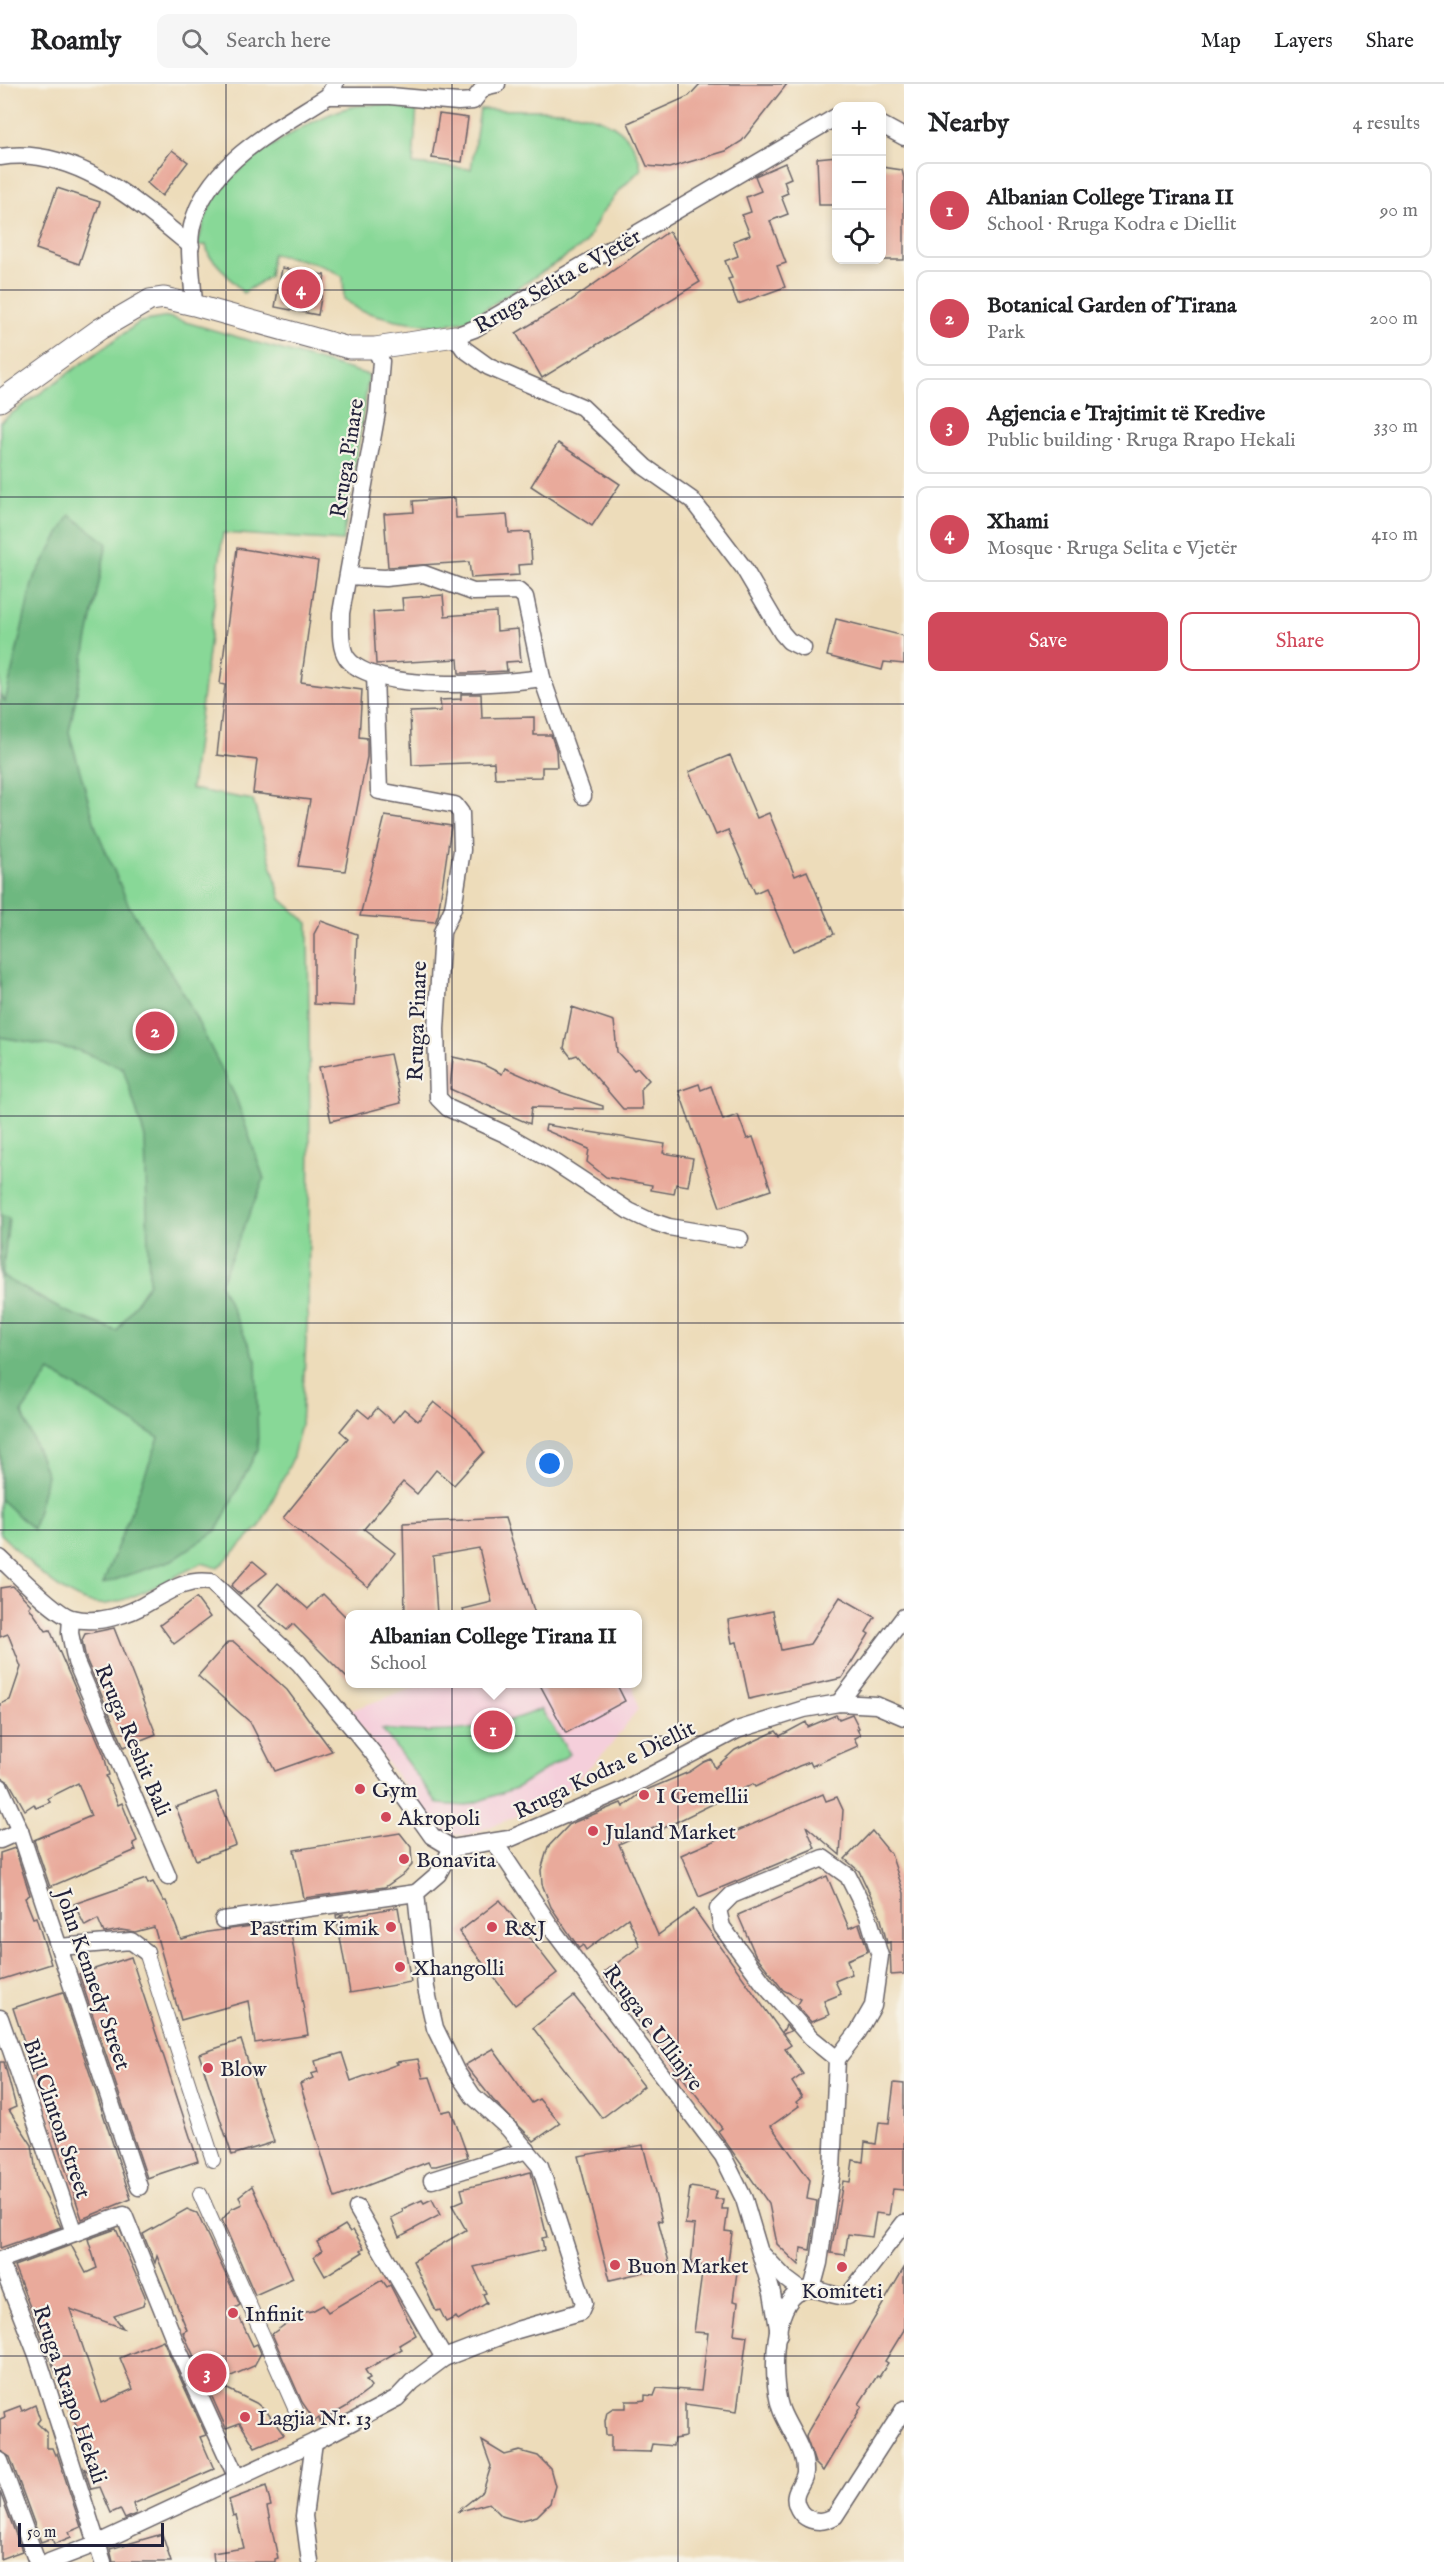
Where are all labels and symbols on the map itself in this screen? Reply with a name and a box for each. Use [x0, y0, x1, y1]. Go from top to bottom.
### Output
street label: Rruga Selita e Vjetër [469, 223, 647, 341]
pin: 4 [282, 266, 320, 312]
street label: Rruga Pinare [325, 397, 371, 520]
street label: Rruga Pinare [402, 960, 434, 1082]
pin: 2 [136, 1008, 174, 1054]
your location [535, 1449, 564, 1478]
street label: Rruga Reshit Bali [87, 1660, 177, 1821]
pin: 1 [474, 1708, 512, 1752]
street label: Rruga Kodra e Diellit [510, 1715, 700, 1827]
place label: Gym [372, 1777, 417, 1805]
marker: Gym [353, 1782, 367, 1796]
place label: I Gemellii [656, 1783, 749, 1811]
marker: I Gemellii [637, 1788, 651, 1802]
place label: Akropoli [397, 1805, 480, 1833]
marker: Akropoli [379, 1810, 393, 1824]
place label: Juland Market [602, 1819, 736, 1847]
marker: Juland Market [586, 1824, 600, 1838]
place label: Bonavita [416, 1847, 496, 1875]
marker: Bonavita [397, 1852, 411, 1866]
street label: John Kennedy Street [47, 1883, 136, 2074]
place label: Pastrim Kimik [249, 1915, 379, 1943]
place label: R&J [504, 1915, 546, 1943]
marker: Pastrim Kimik [384, 1920, 398, 1934]
marker: R&J [485, 1920, 499, 1934]
place label: Xhangolli [412, 1955, 504, 1983]
marker: Xhangolli [393, 1960, 407, 1974]
street label: Rruga e Ullinjve [596, 1960, 709, 2097]
street label: Bill Clinton Street [16, 2035, 97, 2203]
place label: Blow [220, 2056, 267, 2084]
marker: Blow [201, 2061, 215, 2075]
place label: Buon Market [627, 2253, 749, 2281]
marker: Buon Market [608, 2258, 622, 2272]
marker: Komiteti [835, 2260, 849, 2274]
place label: Komiteti [801, 2278, 883, 2306]
place label: Infinit [245, 2301, 305, 2329]
street label: Rruga Rrapo Hekali [25, 2302, 113, 2488]
marker: Infinit [226, 2306, 240, 2320]
pin: 3 [188, 2350, 226, 2396]
place label: Lagjia Nr. 13 [257, 2405, 372, 2433]
marker: Lagjia Nr. 13 [238, 2410, 252, 2424]
scale bar [18, 2520, 164, 2548]

